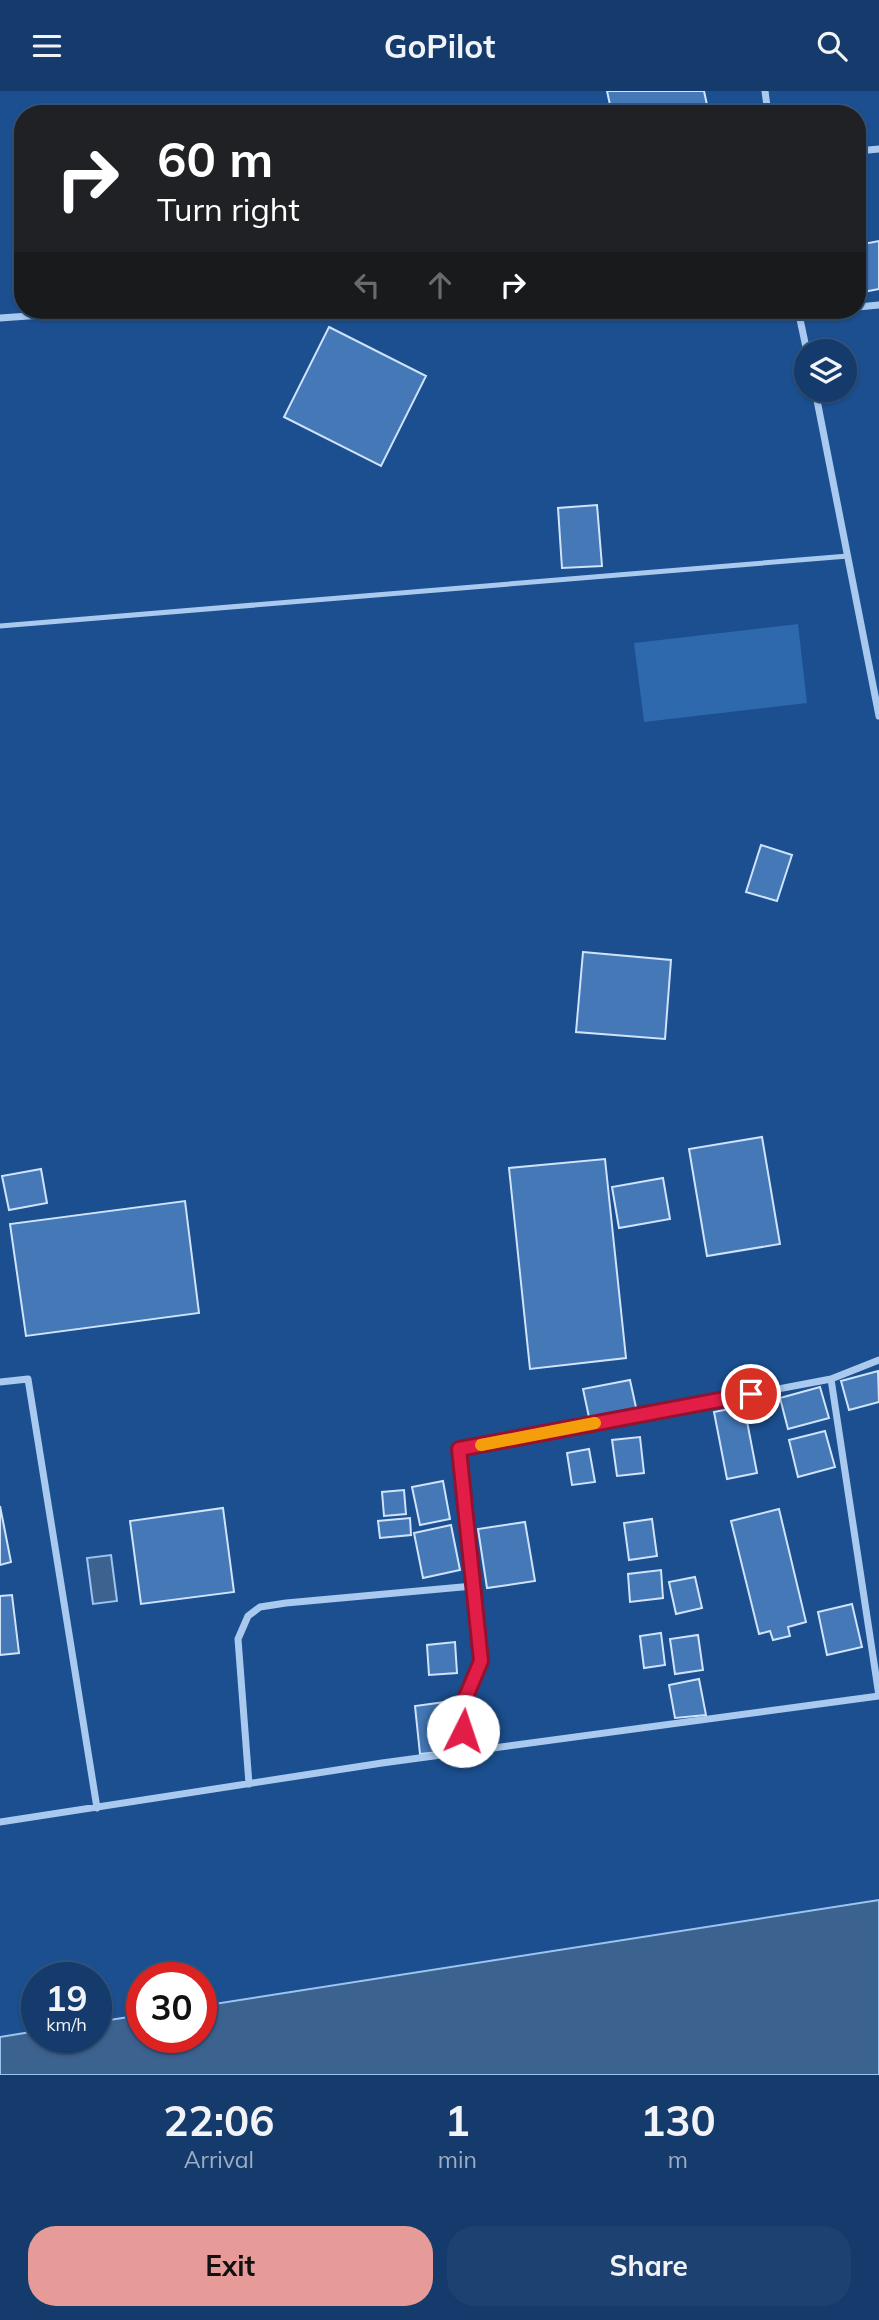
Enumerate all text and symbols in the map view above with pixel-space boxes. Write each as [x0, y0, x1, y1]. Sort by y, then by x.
text: GoPilot [384, 26, 495, 66]
icon: menu [28, 27, 66, 65]
icon: search [813, 27, 851, 65]
text: 60 m [157, 128, 273, 189]
icon: right [42, 133, 133, 224]
text: Turn right [157, 189, 300, 229]
icon: left [348, 266, 386, 304]
icon: ahead [421, 266, 459, 304]
icon: right [494, 266, 532, 304]
map controls [794, 339, 857, 402]
button: layers [794, 339, 857, 402]
pin [721, 1364, 781, 1424]
icon: arrive [732, 1375, 770, 1413]
position arrow [426, 1694, 500, 1768]
speed limit sign: 30 [126, 1962, 217, 2053]
text: 19 [45, 1976, 88, 2020]
text: km/h [46, 2013, 87, 2036]
text: 22:06 [163, 2094, 274, 2147]
text: 1 [445, 2094, 470, 2147]
text: 130 [640, 2094, 716, 2147]
text: Arrival [184, 2145, 254, 2174]
text: min [438, 2145, 477, 2174]
text: m [668, 2145, 688, 2174]
button: Exit [28, 2226, 433, 2306]
button: Share [447, 2226, 851, 2306]

